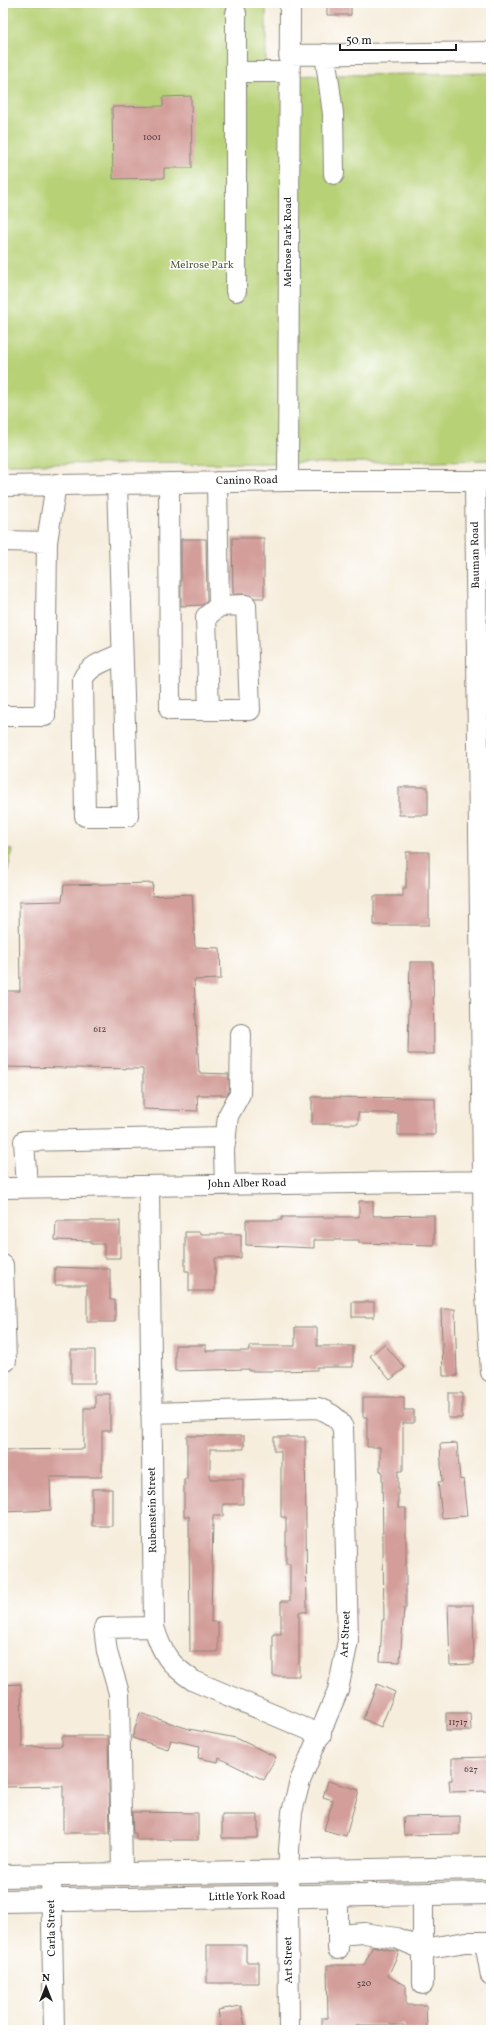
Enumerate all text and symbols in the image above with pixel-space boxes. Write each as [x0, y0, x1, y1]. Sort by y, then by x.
scale bar [340, 26, 456, 52]
text: 50 m [346, 33, 372, 49]
house number: 1001 [143, 131, 161, 144]
street label: Melrose Park Road [281, 197, 296, 287]
park label: Melrose Park [170, 258, 234, 273]
street label: Canino Road [216, 473, 278, 489]
street label: Bauman Road [468, 521, 484, 589]
house number: 612 [94, 1023, 107, 1036]
street label: John Alber Road [208, 1176, 286, 1192]
street label: Rubenstein Street [145, 1467, 161, 1553]
street label: Art Street [337, 1610, 355, 1658]
house number: 11717 [448, 1716, 468, 1729]
house number: 627 [464, 1763, 478, 1776]
street label: Little York Road [208, 1889, 286, 1905]
street label: Carla Street [44, 1899, 60, 1957]
street label: Art Street [281, 1936, 297, 1984]
north arrow [26, 1967, 66, 2007]
text: N [42, 1971, 50, 1986]
house number: 520 [357, 1977, 372, 1990]

